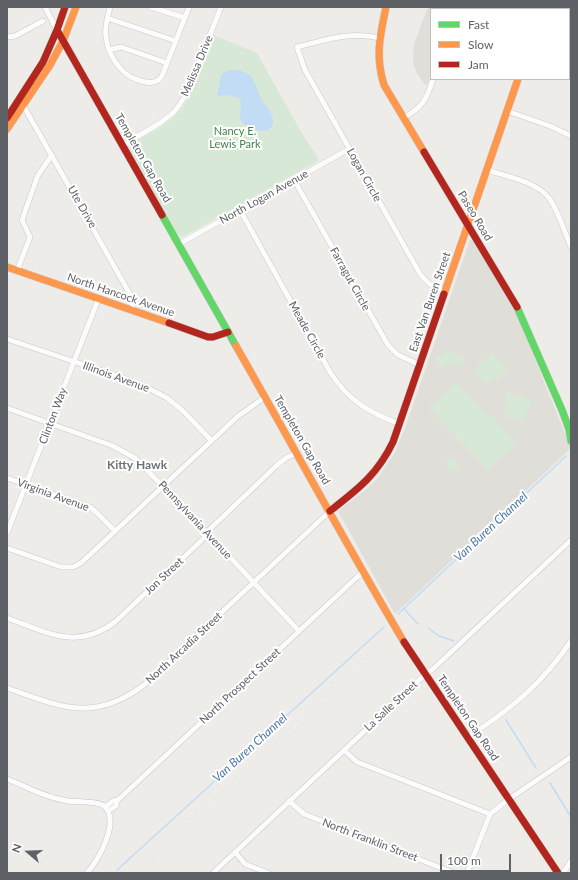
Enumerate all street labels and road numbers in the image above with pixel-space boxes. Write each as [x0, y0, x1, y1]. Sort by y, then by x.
street label: Melissa Drive [178, 33, 216, 99]
street label: Templeton Gap Road [112, 111, 174, 205]
street label: Logan Circle [344, 146, 384, 204]
street label: North Logan Avenue [217, 167, 311, 227]
street label: Ute Drive [65, 183, 99, 231]
street label: Paseo Road [455, 189, 495, 243]
street label: Farragut Circle [327, 245, 373, 313]
street label: East Van Buren Street [407, 250, 453, 354]
street label: North Hancock Avenue [66, 270, 176, 320]
street label: Meade Circle [286, 299, 328, 361]
street label: Illinois Avenue [81, 359, 151, 395]
street label: Clinton Way [36, 386, 70, 446]
street label: Templeton Gap Road [271, 393, 333, 487]
street label: Virginia Avenue [15, 476, 91, 514]
street label: Pennsylvania Avenue [155, 478, 235, 562]
street label: Jon Street [142, 555, 186, 597]
street label: North Arcadia Street [143, 609, 225, 687]
street label: North Prospect Street [197, 645, 283, 727]
street label: Templeton Gap Road [434, 673, 502, 763]
street label: La Salle Street [362, 678, 420, 734]
street label: North Franklin Street [320, 816, 420, 864]

